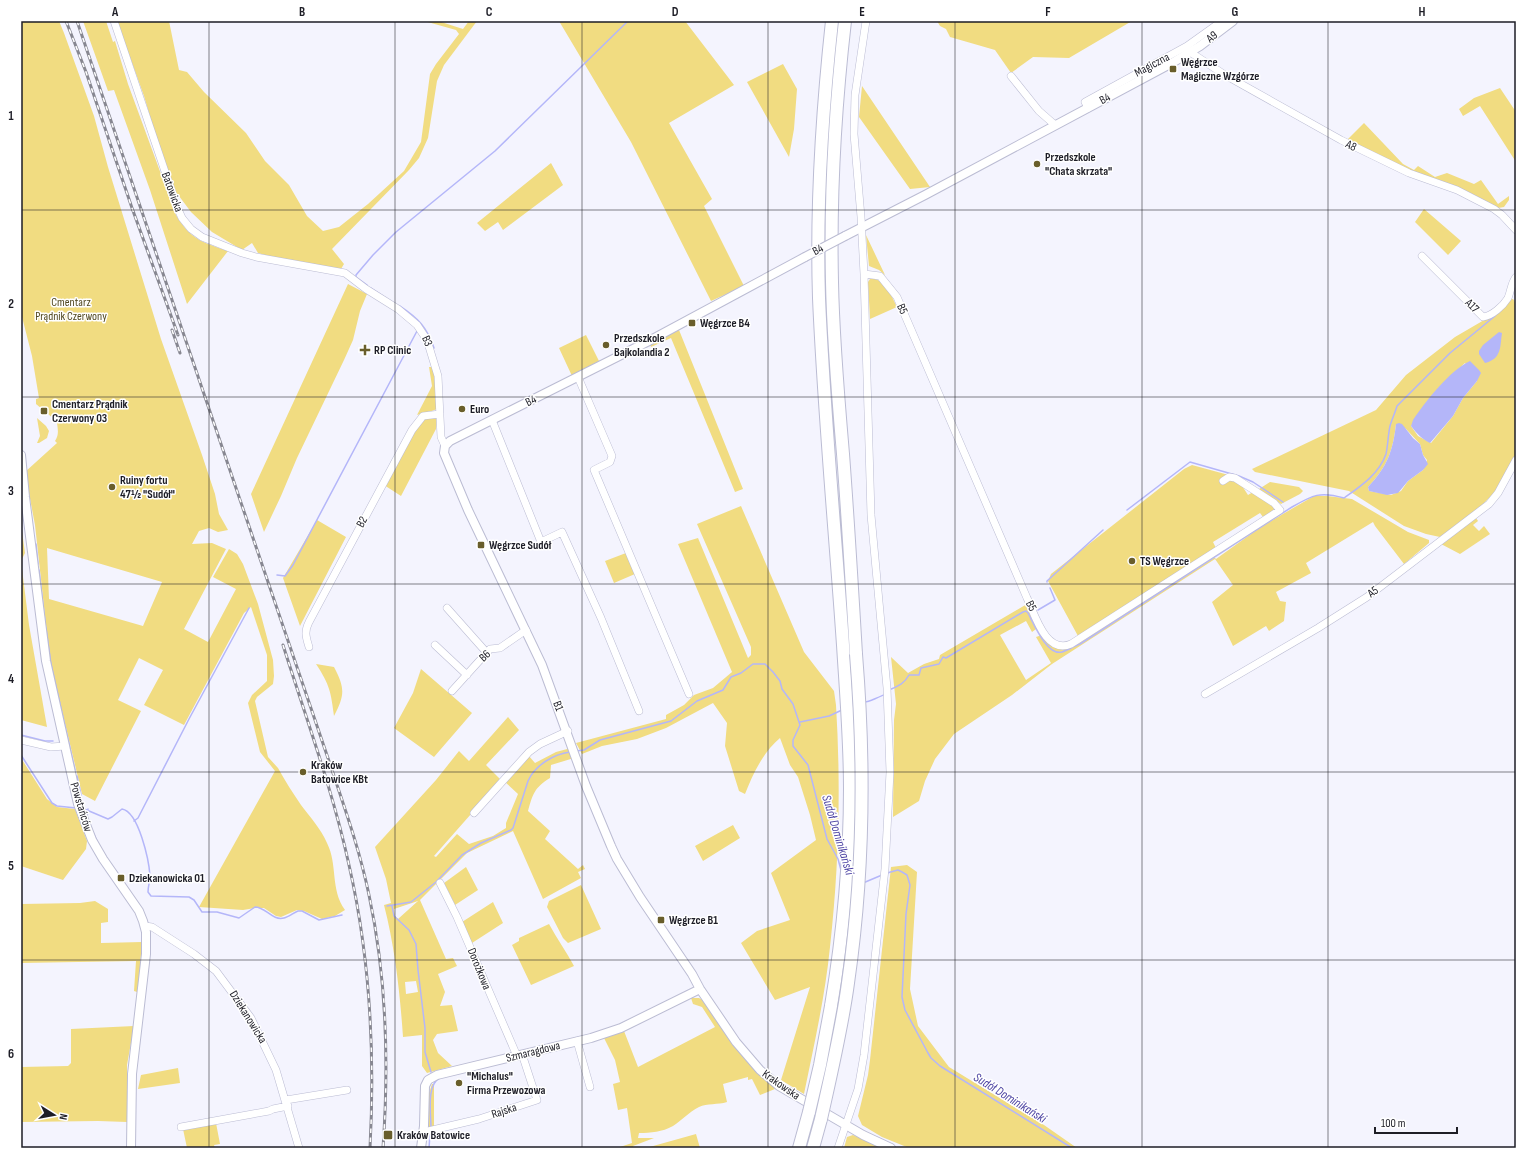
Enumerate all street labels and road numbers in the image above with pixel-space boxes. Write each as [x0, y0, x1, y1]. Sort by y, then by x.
street label: A9 [1203, 28, 1221, 47]
street label: Magiczna [1132, 49, 1172, 80]
street label: B4 [1097, 90, 1113, 108]
street label: A8 [1342, 137, 1359, 155]
street label: Batowicka [158, 170, 186, 214]
street label: B4 [810, 241, 826, 259]
street label: A17 [1461, 295, 1482, 316]
street label: B5 [893, 301, 911, 317]
street label: B3 [418, 333, 436, 349]
street label: B4 [523, 392, 539, 410]
street label: B2 [353, 514, 371, 530]
street label: A5 [1364, 583, 1382, 602]
street label: B5 [1022, 598, 1040, 614]
street label: B6 [476, 647, 494, 665]
street label: B1 [549, 699, 567, 714]
street label: Powstańców [66, 781, 96, 834]
street label: Dorożkowa [464, 946, 494, 992]
street label: Dziekanowicka [226, 988, 270, 1047]
street label: Szmaragdowa [504, 1038, 562, 1066]
street label: Krakowska [759, 1067, 803, 1104]
street label: Rajska [489, 1100, 519, 1122]

